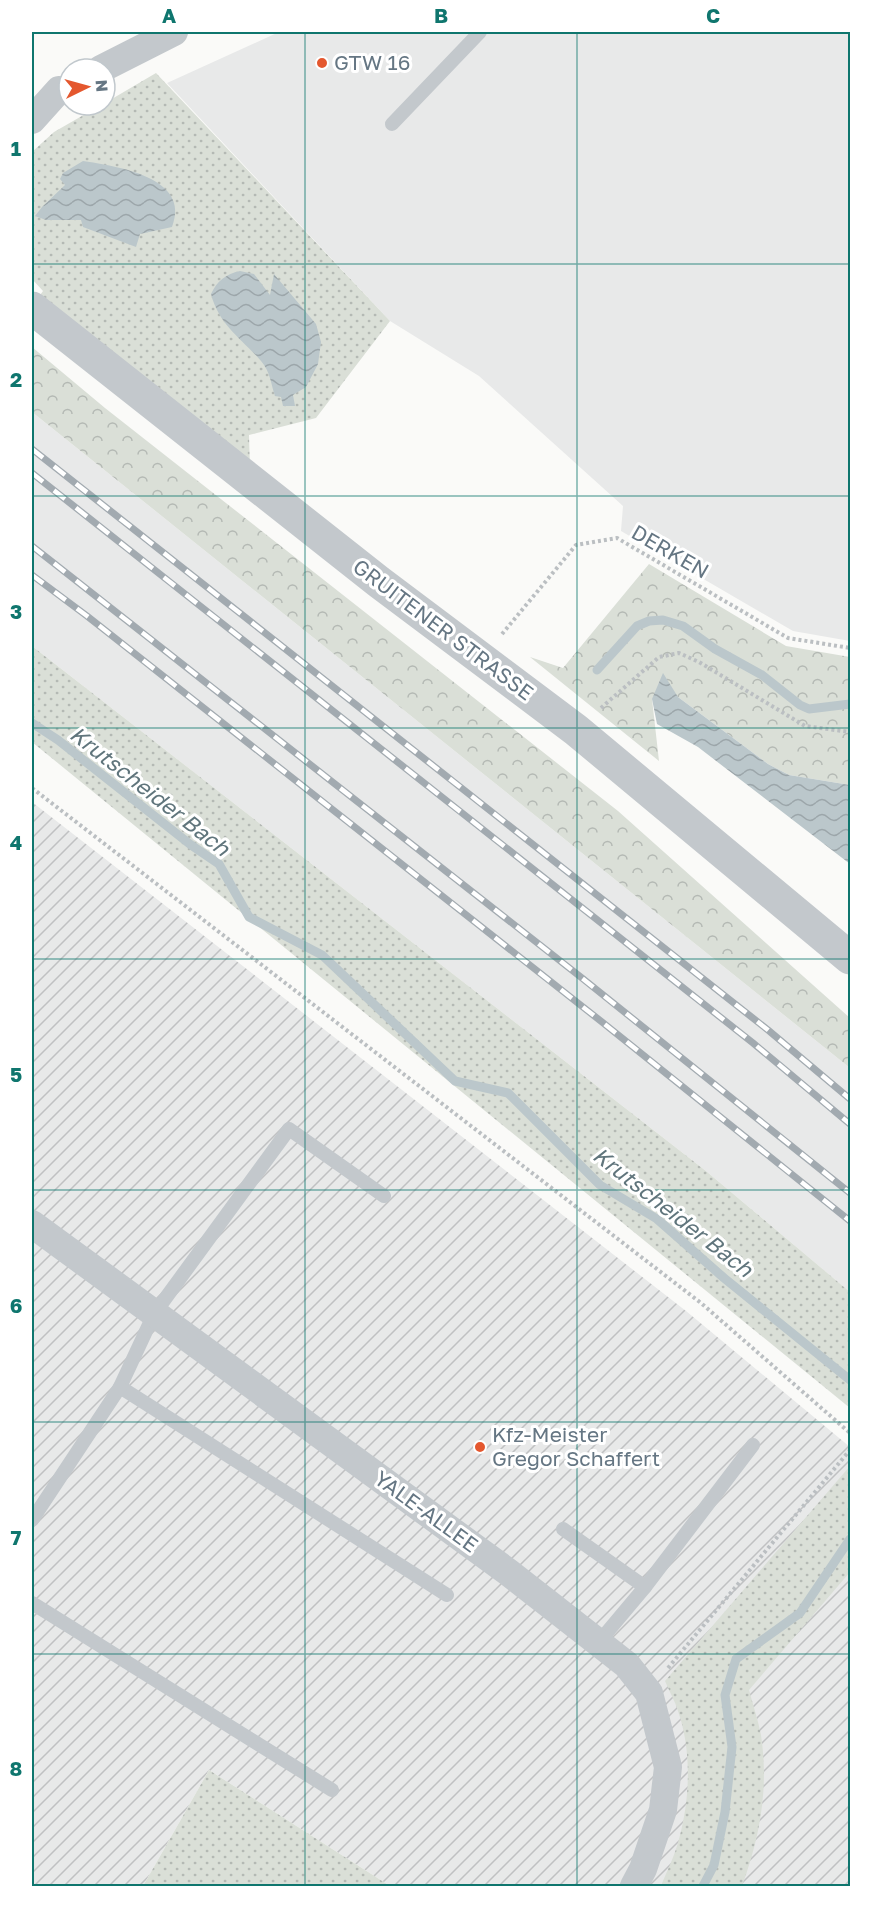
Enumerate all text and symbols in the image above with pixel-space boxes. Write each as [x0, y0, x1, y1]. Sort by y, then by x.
text: A [162, 3, 176, 27]
text: B [434, 3, 448, 27]
text: C [706, 3, 720, 27]
place label: GTW 16 [334, 49, 410, 75]
marker: GTW 16 [315, 56, 329, 70]
north arrow [57, 57, 117, 117]
text: N [91, 79, 112, 93]
text: 1 [11, 136, 21, 160]
text: 2 [10, 367, 22, 391]
street label: DERKEN [627, 519, 714, 584]
street label: GRUITENER STRASSE [348, 553, 539, 705]
text: 3 [10, 599, 22, 623]
water label: Krutscheider Bach [65, 720, 237, 862]
text: 4 [10, 830, 22, 854]
text: 5 [10, 1062, 22, 1086]
water label: Krutscheider Bach [588, 1141, 760, 1283]
text: 6 [10, 1293, 22, 1317]
place label: Kfz-Meister Gregor Schaffert [492, 1421, 660, 1471]
marker: Kfz-Meister Gregor Schaffert [473, 1440, 487, 1454]
street label: YALE-ALLEE [370, 1465, 484, 1558]
text: 7 [11, 1525, 22, 1549]
text: 8 [10, 1756, 22, 1780]

